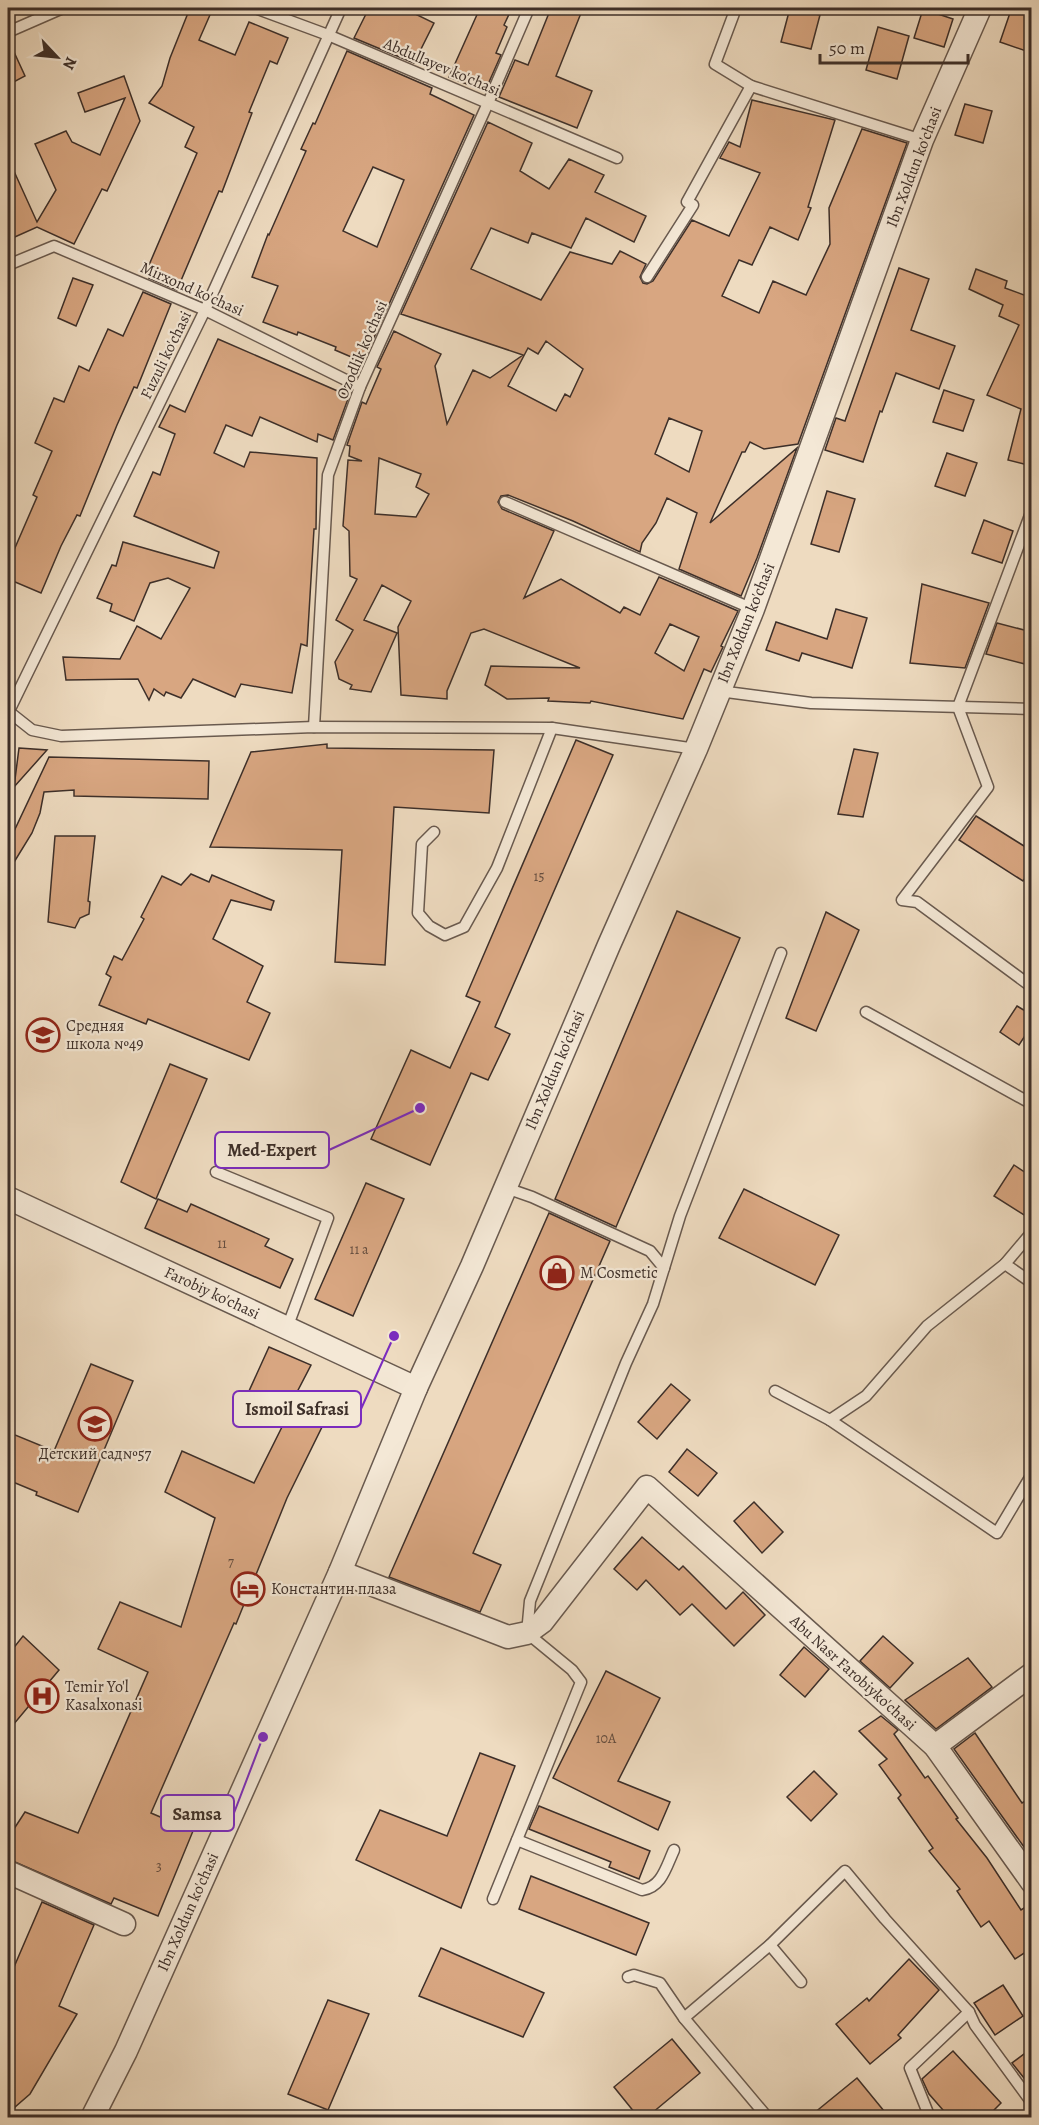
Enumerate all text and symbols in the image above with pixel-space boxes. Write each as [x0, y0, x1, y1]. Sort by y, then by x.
north arrow [27, 27, 87, 87]
scale bar [820, 27, 968, 65]
street label: Abdullayev ko'chasi [379, 32, 504, 102]
text: 50 m [829, 36, 865, 60]
text: N [57, 53, 82, 74]
street label: Ibn Xoldun ko'chasi [881, 103, 947, 231]
street label: Mirxond ko'chasi [137, 256, 247, 322]
street label: Ozodlik ko'chasi [331, 297, 393, 403]
street label: Fuzuli ko'chasi [135, 307, 197, 403]
street label: Ibn Xoldun ko'chasi [712, 559, 780, 687]
house number: 15 [534, 867, 544, 886]
street label: Ibn Xoldun ko'chasi [520, 1007, 590, 1133]
place label: Средняя школа №49 [66, 1015, 143, 1055]
school or university icon: Средняя школа №49 [25, 1017, 61, 1053]
callout: Med-Expert [215, 1132, 329, 1168]
text: Med-Expert [227, 1138, 317, 1162]
house number: 11 [217, 1234, 227, 1253]
house number: 11 а [350, 1240, 369, 1259]
shop icon: M Cosmetic [539, 1255, 575, 1291]
street label: Farobiy ko'chasi [161, 1261, 263, 1325]
place label: M Cosmetic [580, 1262, 658, 1284]
callout: Ismoil Safrasi [233, 1391, 361, 1427]
text: Ismoil Safrasi [245, 1397, 349, 1421]
school or university icon: Детский сад№57 [77, 1406, 113, 1442]
place label: Детский сад№57 [39, 1443, 152, 1465]
house number: 7 [228, 1553, 234, 1572]
hotel icon: Константин плаза [230, 1571, 266, 1607]
place label: Константин плаза [271, 1578, 397, 1600]
street label: Abu Nasr Farobiyko'chasi [784, 1610, 921, 1736]
place label: Temir Yo'l Kasalxonasi [65, 1676, 143, 1716]
hospital icon: Temir Yo'l Kasalxonasi [24, 1678, 60, 1714]
house number: 10А [596, 1729, 617, 1748]
callout: Samsa [161, 1795, 234, 1831]
text: Samsa [172, 1802, 222, 1826]
street label: Ibn Xoldun ko'chasi [152, 1849, 224, 1975]
house number: 3 [156, 1857, 162, 1876]

